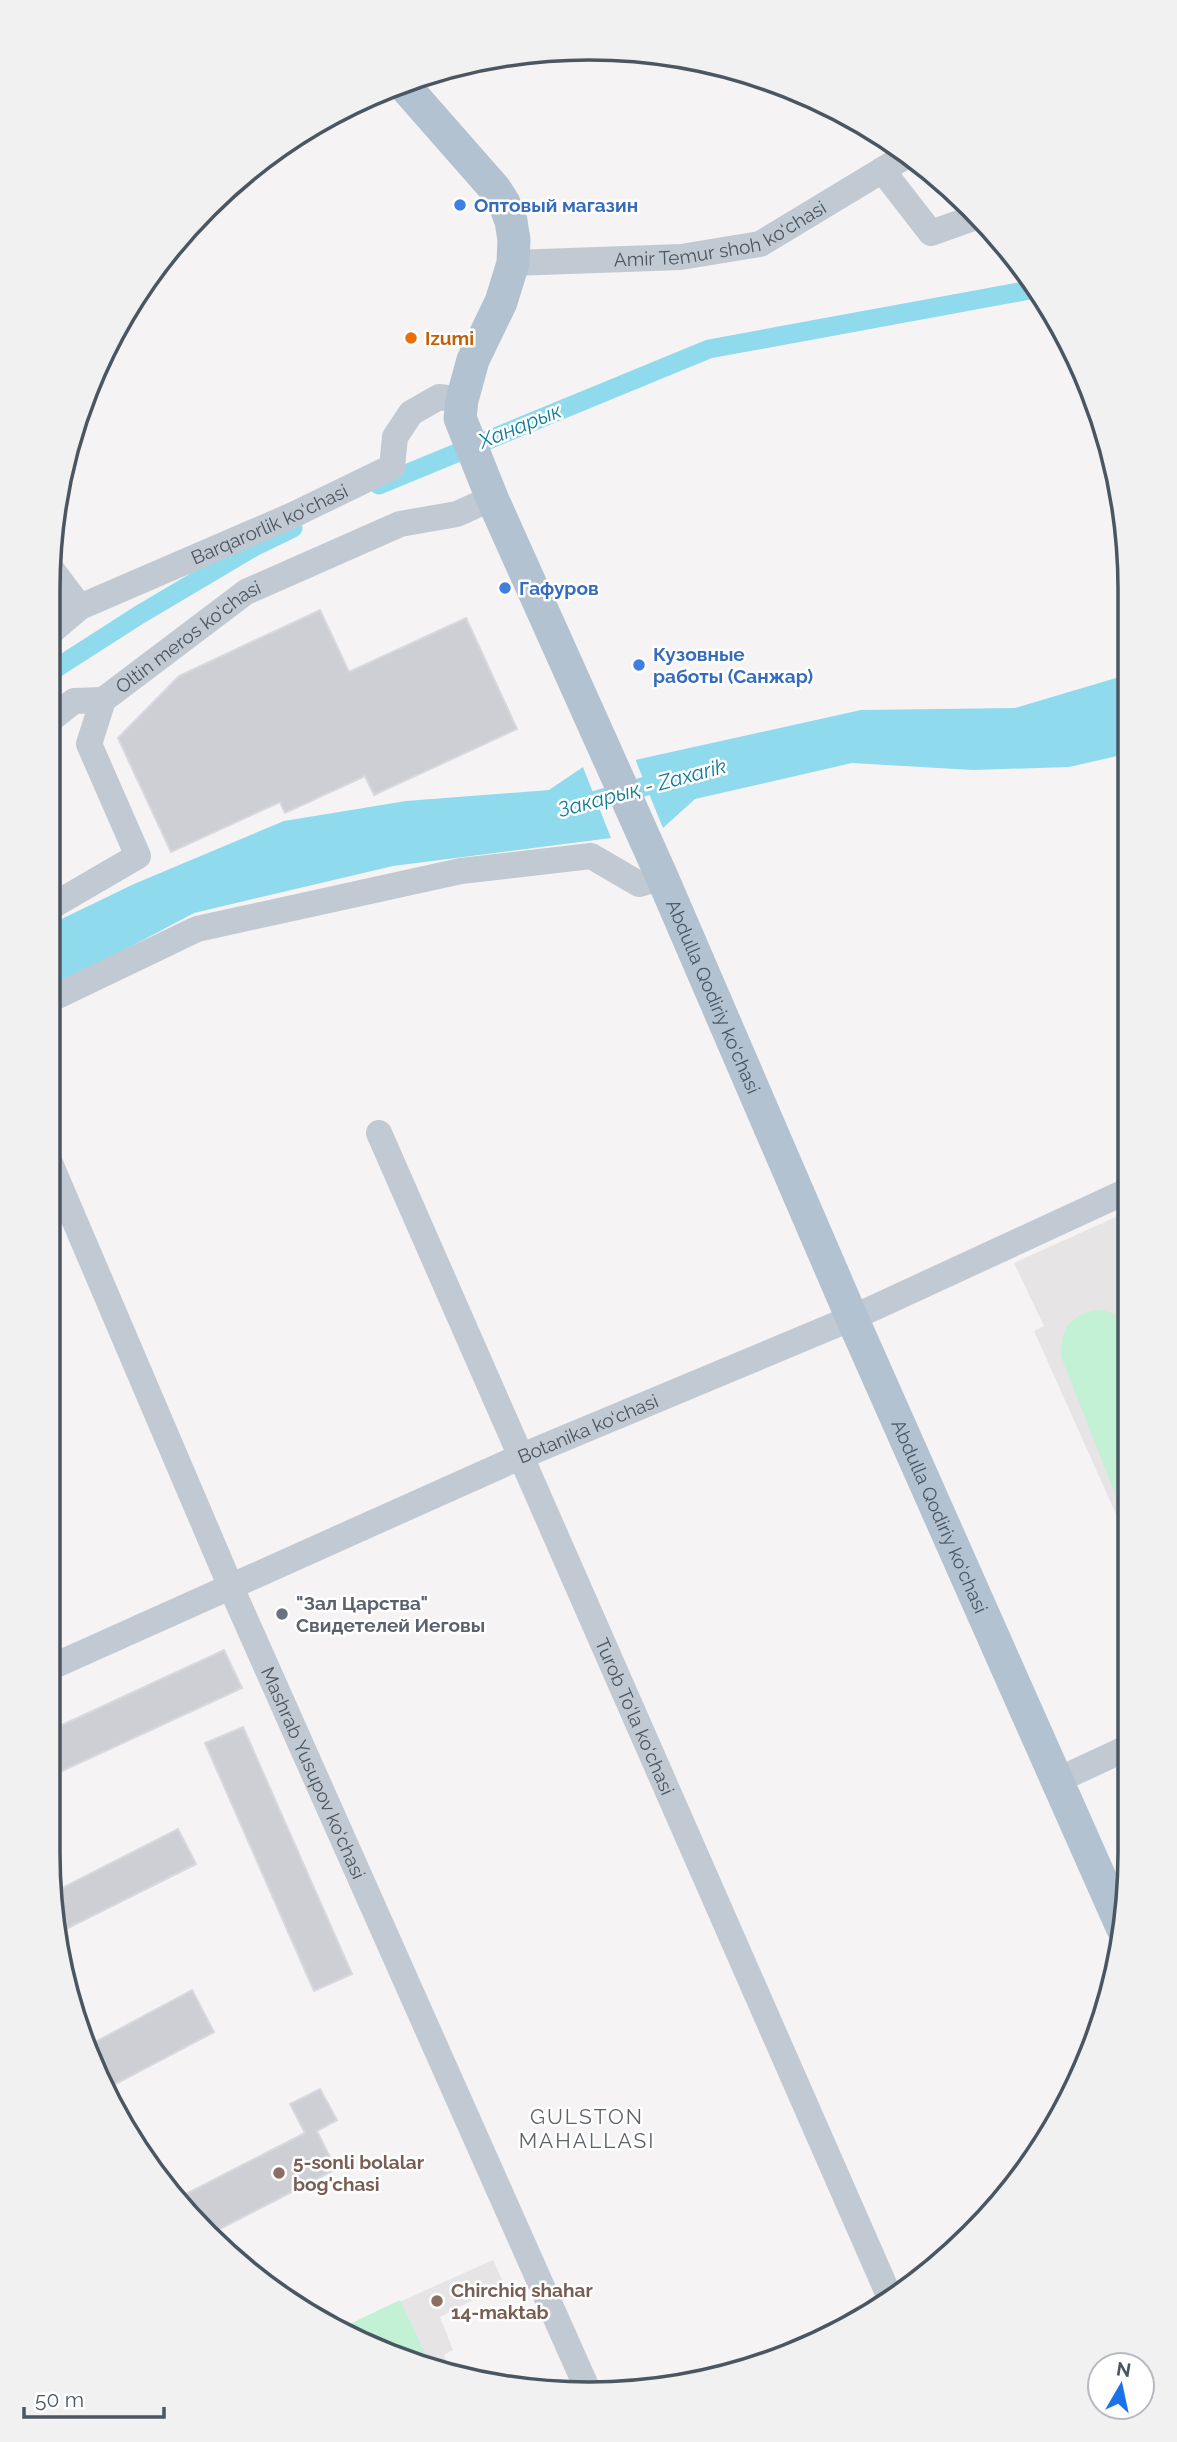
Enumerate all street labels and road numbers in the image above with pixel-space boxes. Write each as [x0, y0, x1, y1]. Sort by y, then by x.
street label: Amir Temur shoh ko‘chasi [613, 196, 830, 270]
street label: Barqarorlik ko‘chasi [188, 479, 351, 569]
street label: Oltin meros ko‘chasi [111, 576, 264, 698]
street label: Abdulla Qodiriy ko‘chasi [662, 896, 765, 1097]
street label: Botanika ko‘chasi [514, 1389, 661, 1468]
street label: Abdulla Qodiriy ko‘chasi [887, 1416, 992, 1616]
street label: Turob To‘la ko‘chasi [591, 1635, 679, 1798]
street label: Mashrab Yusupov ko‘chasi [257, 1664, 370, 1882]

